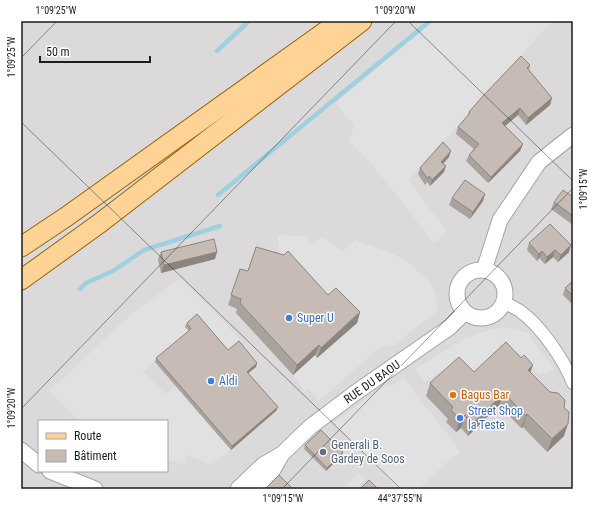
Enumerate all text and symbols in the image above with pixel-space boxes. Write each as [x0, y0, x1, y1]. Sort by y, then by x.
text: 1°09'25"W [36, 5, 77, 16]
text: 1°09'20"W [375, 5, 416, 16]
text: 1°09'25"W [6, 36, 17, 78]
scale bar [40, 38, 150, 64]
text: 50 m [46, 45, 70, 59]
text: 1°09'15"W [578, 168, 589, 210]
place label: Super U [297, 311, 334, 325]
marker: Super U [284, 313, 294, 323]
street label: RUE DU BAOU [341, 357, 403, 407]
place label: Aldi [219, 374, 237, 388]
marker: Aldi [206, 376, 216, 386]
text: 1°09'20"W [6, 387, 17, 429]
place label: Bagus Bar [461, 388, 510, 402]
marker: Bagus Bar [448, 390, 458, 400]
place label: Street Shop la Teste [468, 404, 523, 432]
marker: Street Shop la Teste [455, 413, 465, 423]
legend [38, 420, 168, 472]
text: Route [74, 429, 102, 443]
place label: Generali B. Gardey de Soos [331, 438, 405, 466]
marker: Generali B. Gardey de Soos [318, 447, 328, 457]
text: Bâtiment [74, 449, 117, 463]
text: 1°09'15"W [263, 493, 304, 504]
text: 44°37'55"N [378, 493, 422, 504]

